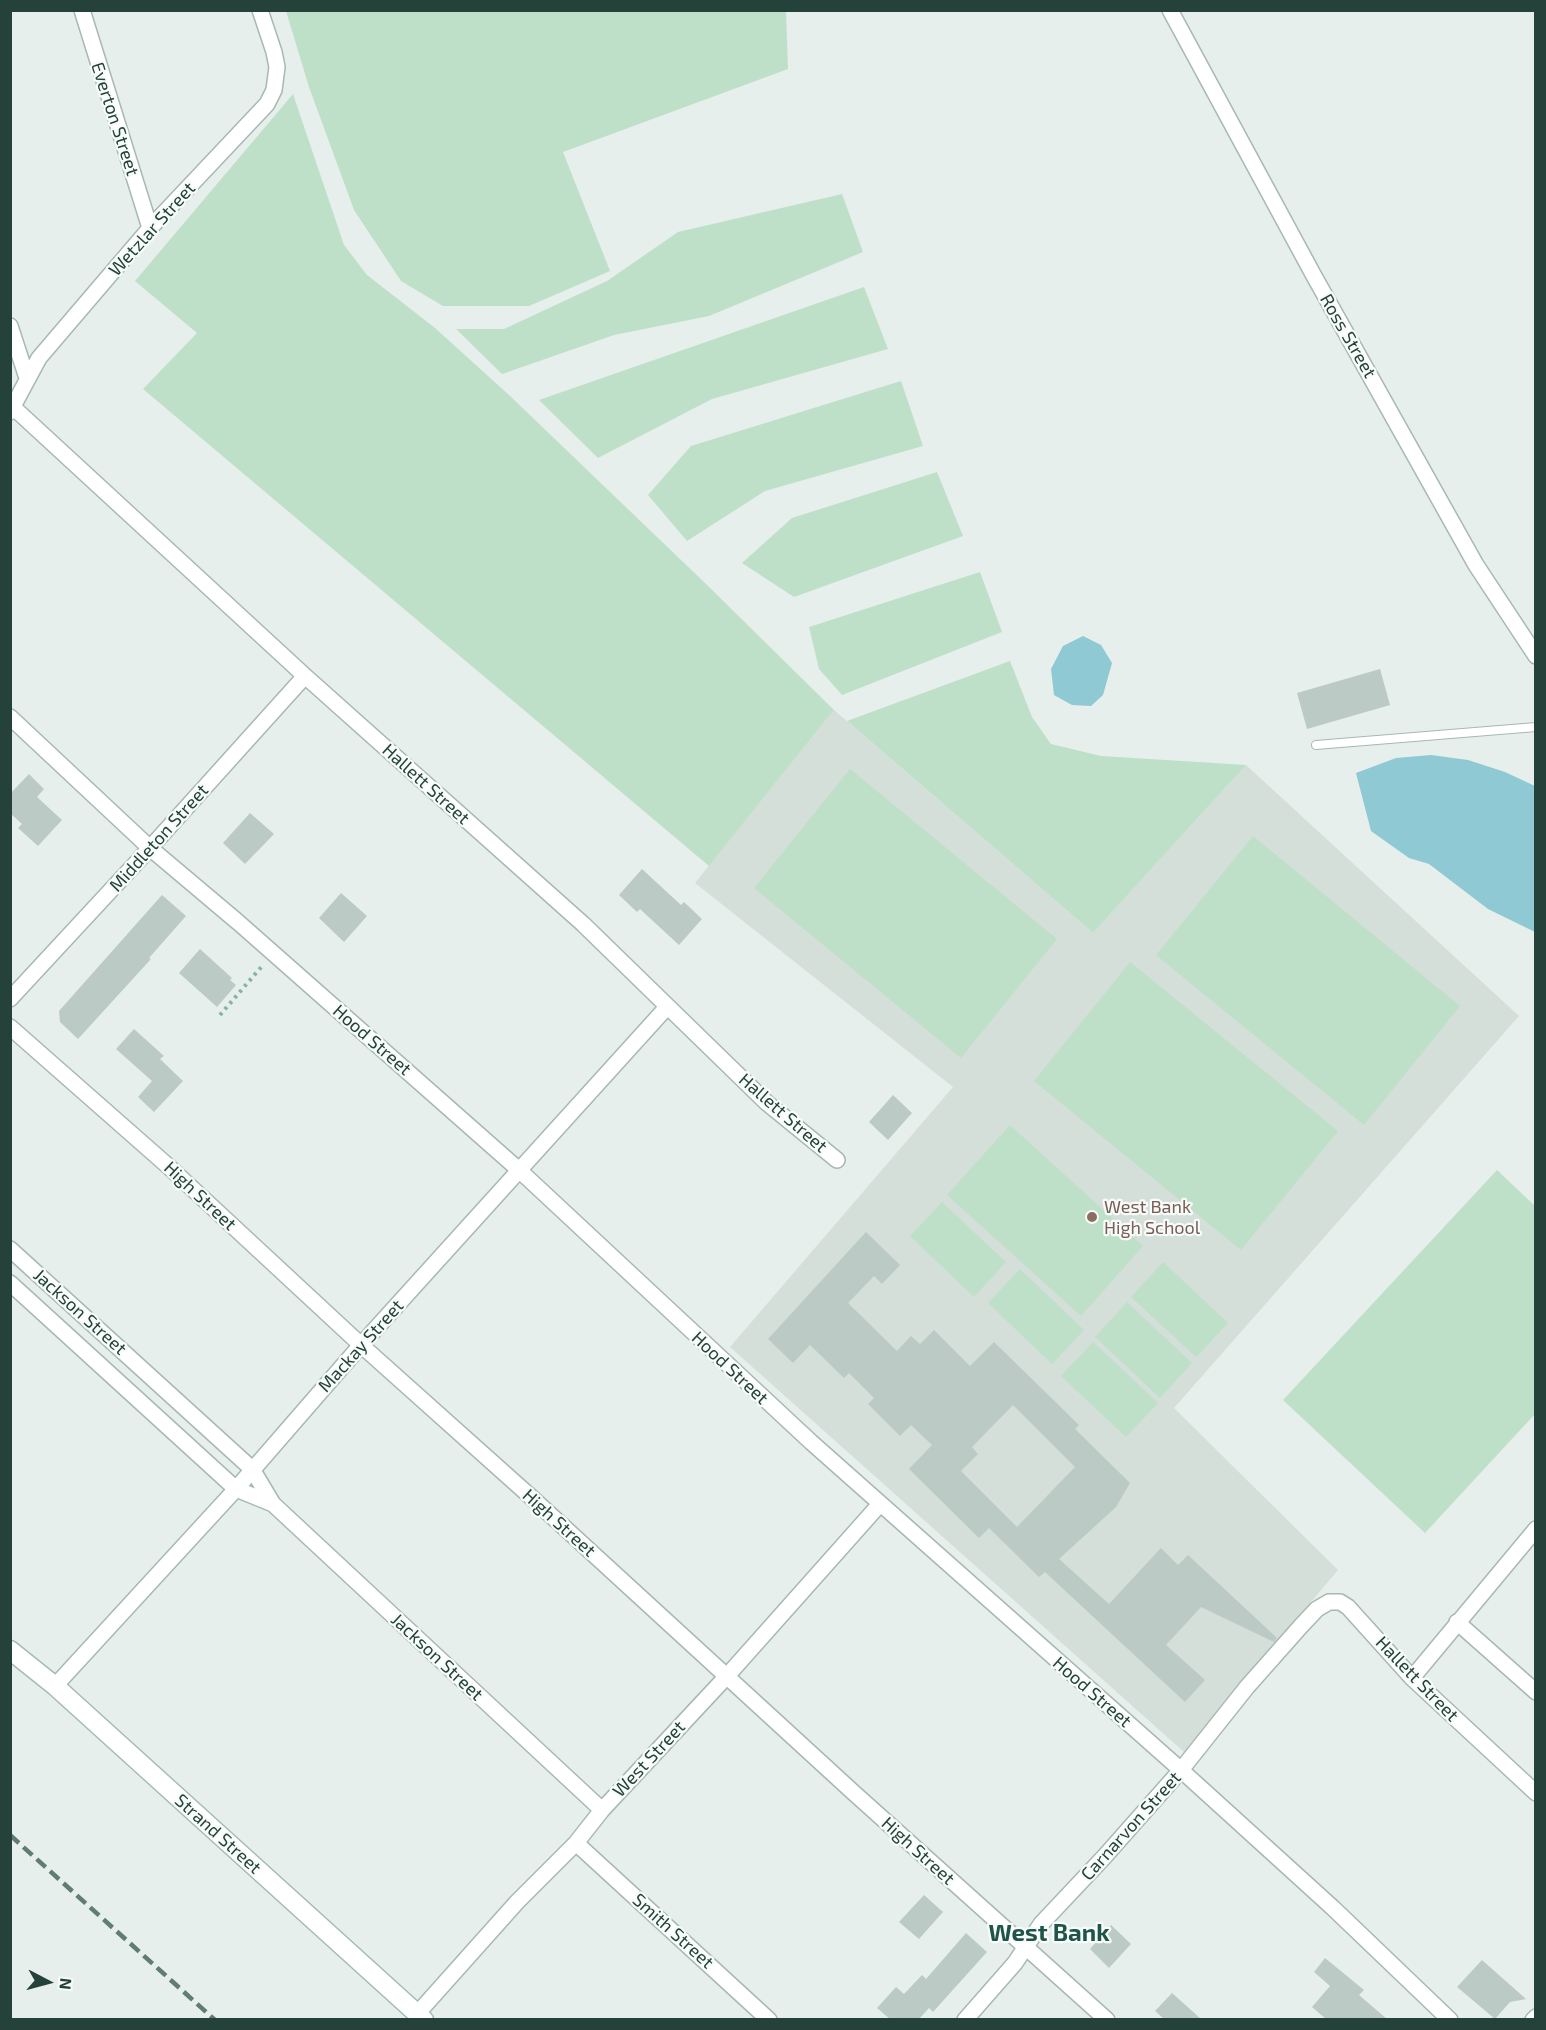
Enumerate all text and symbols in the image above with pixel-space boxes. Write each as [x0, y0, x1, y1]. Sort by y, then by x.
street label: Everton Street [87, 60, 143, 178]
street label: Wetzlar Street [104, 178, 200, 280]
street label: Ross Street [1315, 290, 1381, 382]
street label: Hallett Street [378, 739, 474, 829]
street label: Middleton Street [105, 780, 213, 896]
street label: Hood Street [328, 1000, 416, 1080]
street label: Hallett Street [734, 1069, 832, 1157]
street label: High Street [159, 1157, 241, 1235]
place label: West Bank High School [1104, 1196, 1200, 1238]
marker: West Bank High School [1085, 1210, 1099, 1224]
street label: Jackson Street [29, 1265, 131, 1359]
street label: Mackay Street [314, 1295, 408, 1397]
street label: Hood Street [687, 1327, 773, 1409]
street label: High Street [518, 1485, 600, 1561]
street label: Jackson Street [387, 1609, 487, 1705]
street label: Hallett Street [1371, 1632, 1463, 1726]
street label: Hood Street [1048, 1652, 1136, 1732]
street label: West Street [608, 1716, 690, 1802]
street label: Carnarvon Street [1076, 1767, 1186, 1885]
street label: Strand Street [170, 1790, 266, 1878]
street label: High Street [877, 1813, 959, 1889]
street label: Smith Street [628, 1889, 718, 1973]
district label: West Bank [988, 1919, 1110, 1947]
north arrow [18, 1952, 78, 2012]
text: N [56, 1977, 76, 1991]

